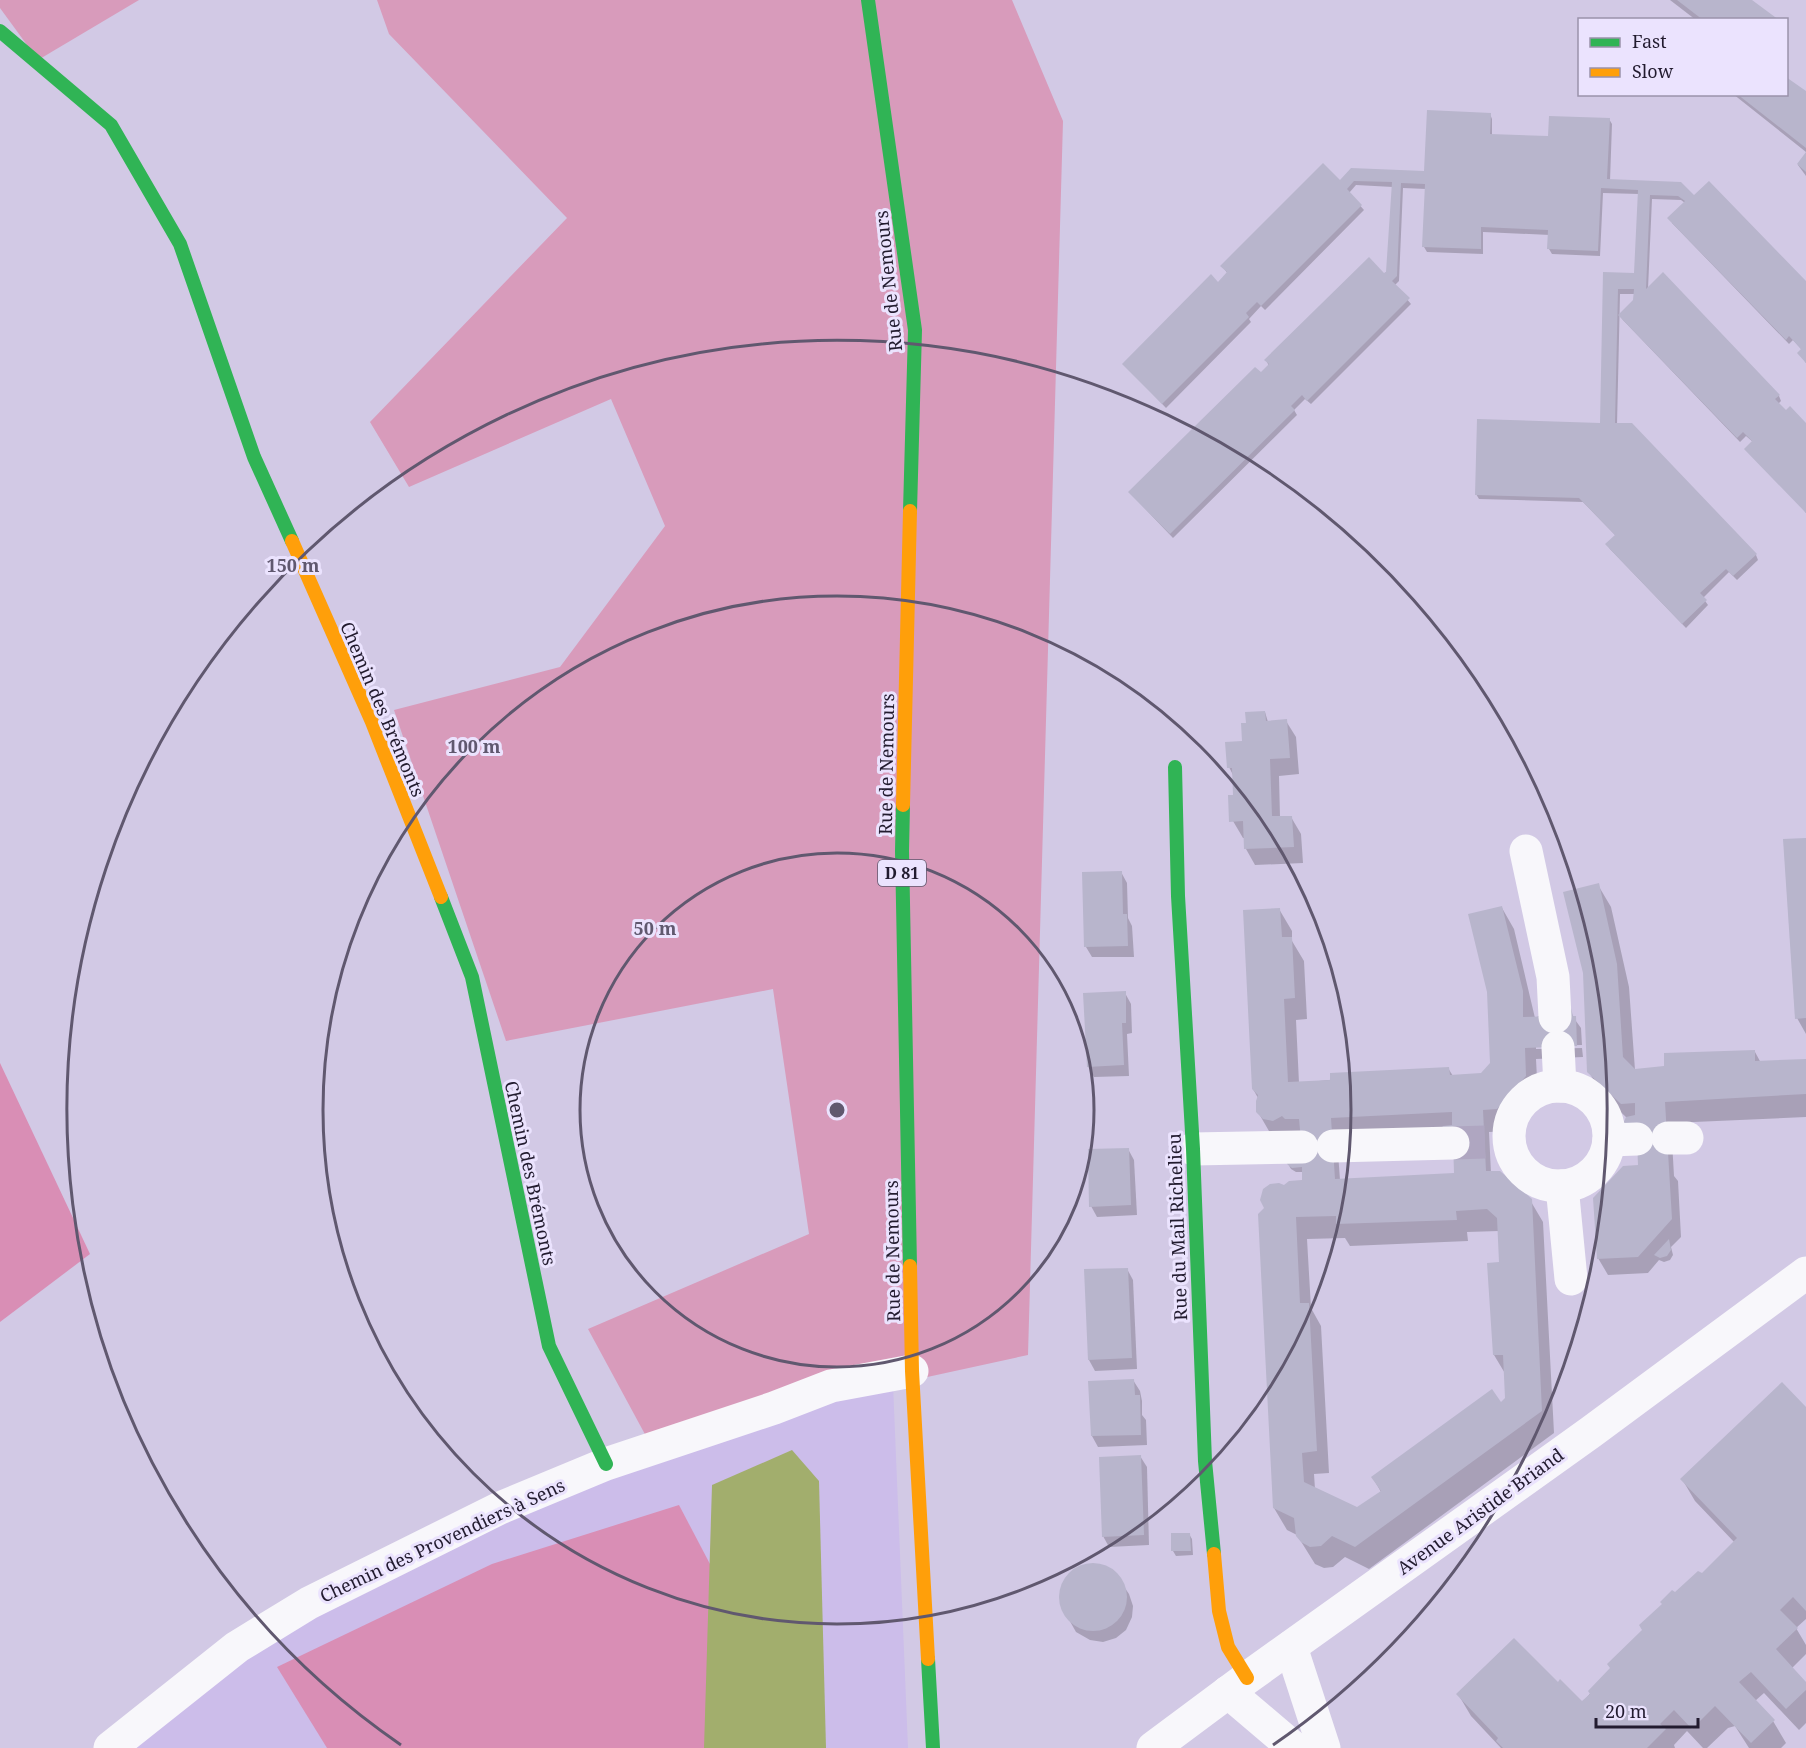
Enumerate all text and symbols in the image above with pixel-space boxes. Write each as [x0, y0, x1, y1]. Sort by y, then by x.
legend [1578, 18, 1788, 96]
text: Fast [1632, 29, 1667, 53]
text: Slow [1632, 59, 1674, 83]
street label: Rue de Nemours [869, 209, 907, 353]
text: 150 m [267, 553, 320, 577]
street label: Chemin des Brémonts [335, 618, 431, 800]
street label: Rue de Nemours [873, 693, 899, 835]
text: 100 m [448, 734, 501, 758]
road number: D 81 [878, 860, 926, 886]
text: 50 m [634, 916, 677, 940]
street label: Chemin des Brémonts [500, 1079, 562, 1267]
centre of rings [827, 1100, 847, 1120]
street label: Rue du Mail Richelieu [1162, 1132, 1192, 1321]
street label: Rue de Nemours [879, 1180, 905, 1322]
street label: Avenue Aristide Briand [1392, 1442, 1568, 1580]
street label: Chemin des Provendiers à Sens [316, 1473, 568, 1607]
scale bar [1596, 1691, 1698, 1729]
text: 20 m [1605, 1699, 1647, 1723]

